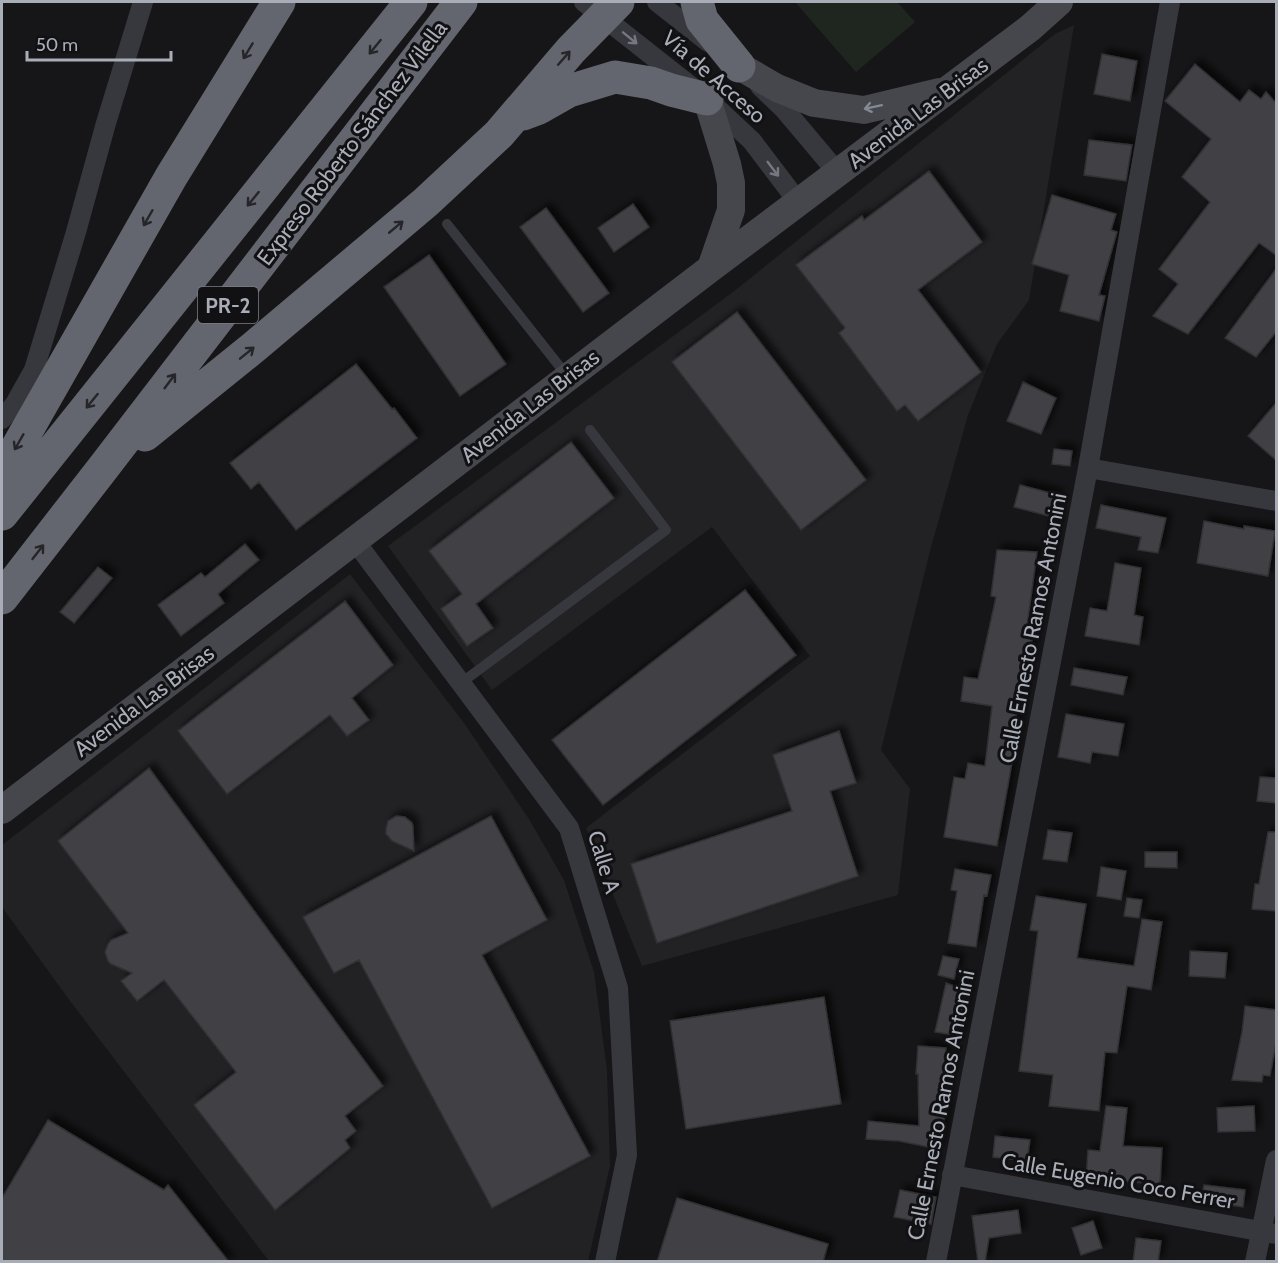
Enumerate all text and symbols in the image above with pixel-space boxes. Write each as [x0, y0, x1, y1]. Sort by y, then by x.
street label: Expreso Roberto Sánchez Vilella [251, 15, 453, 271]
scale bar [27, 24, 171, 62]
street label: Vía de Acceso [657, 25, 771, 129]
one-way arrow [622, 31, 638, 44]
text: 50 m [36, 34, 78, 56]
one-way arrow [368, 39, 381, 55]
one-way arrow [241, 42, 253, 59]
one-way arrow [558, 50, 571, 66]
street label: Avenida Las Brisas [843, 52, 993, 174]
one-way arrow [864, 102, 883, 114]
one-way arrow [767, 161, 780, 177]
one-way arrow [247, 191, 260, 207]
one-way arrow [141, 210, 153, 227]
one-way arrow [388, 220, 403, 234]
road number: PR-2 [198, 287, 258, 323]
street label: Avenida Las Brisas [455, 344, 605, 468]
one-way arrow [239, 346, 255, 359]
one-way arrow [164, 374, 176, 390]
one-way arrow [85, 393, 98, 409]
one-way arrow [13, 433, 25, 450]
street label: Calle Ernesto Ramos Antonini [994, 491, 1072, 765]
one-way arrow [31, 544, 44, 560]
street label: Avenida Las Brisas [69, 640, 219, 762]
street label: Calle A [582, 827, 626, 897]
street label: Calle Ernesto Ramos Antonini [902, 968, 980, 1242]
street label: Calle Eugenio Coco Ferrer [999, 1147, 1237, 1215]

